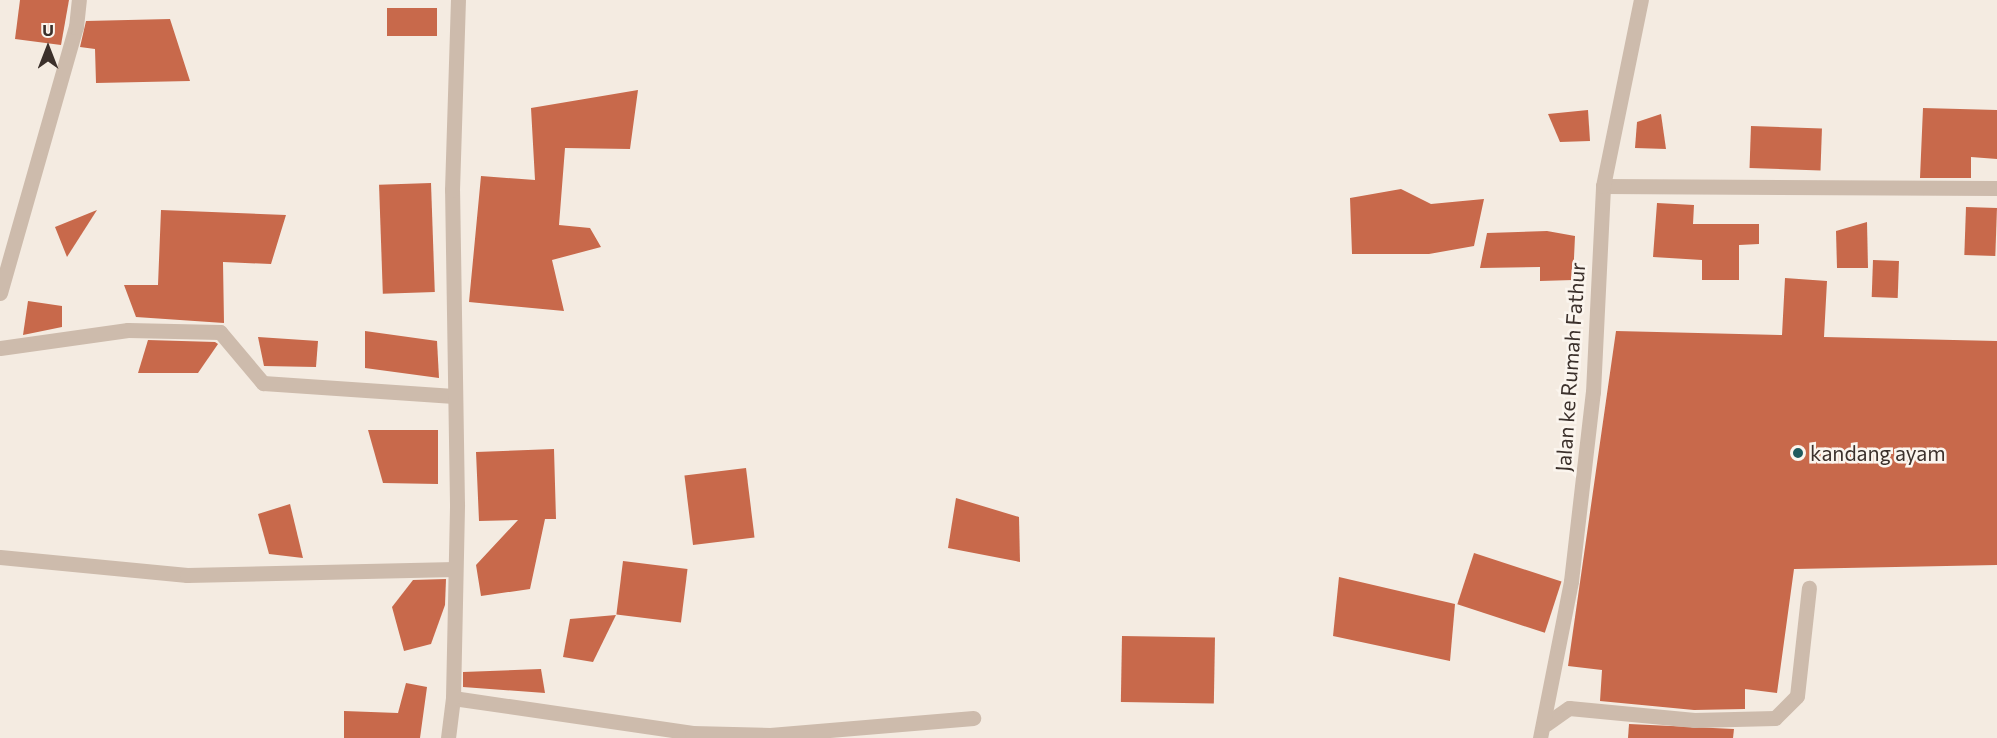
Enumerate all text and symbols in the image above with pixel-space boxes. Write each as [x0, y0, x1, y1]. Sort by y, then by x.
north arrow [18, 18, 78, 78]
text: U [42, 20, 54, 39]
street label: Jalan ke Rumah Fathur [1550, 261, 1590, 473]
place label: kandang ayam [1810, 440, 1946, 466]
marker: kandang ayam [1791, 446, 1805, 460]

